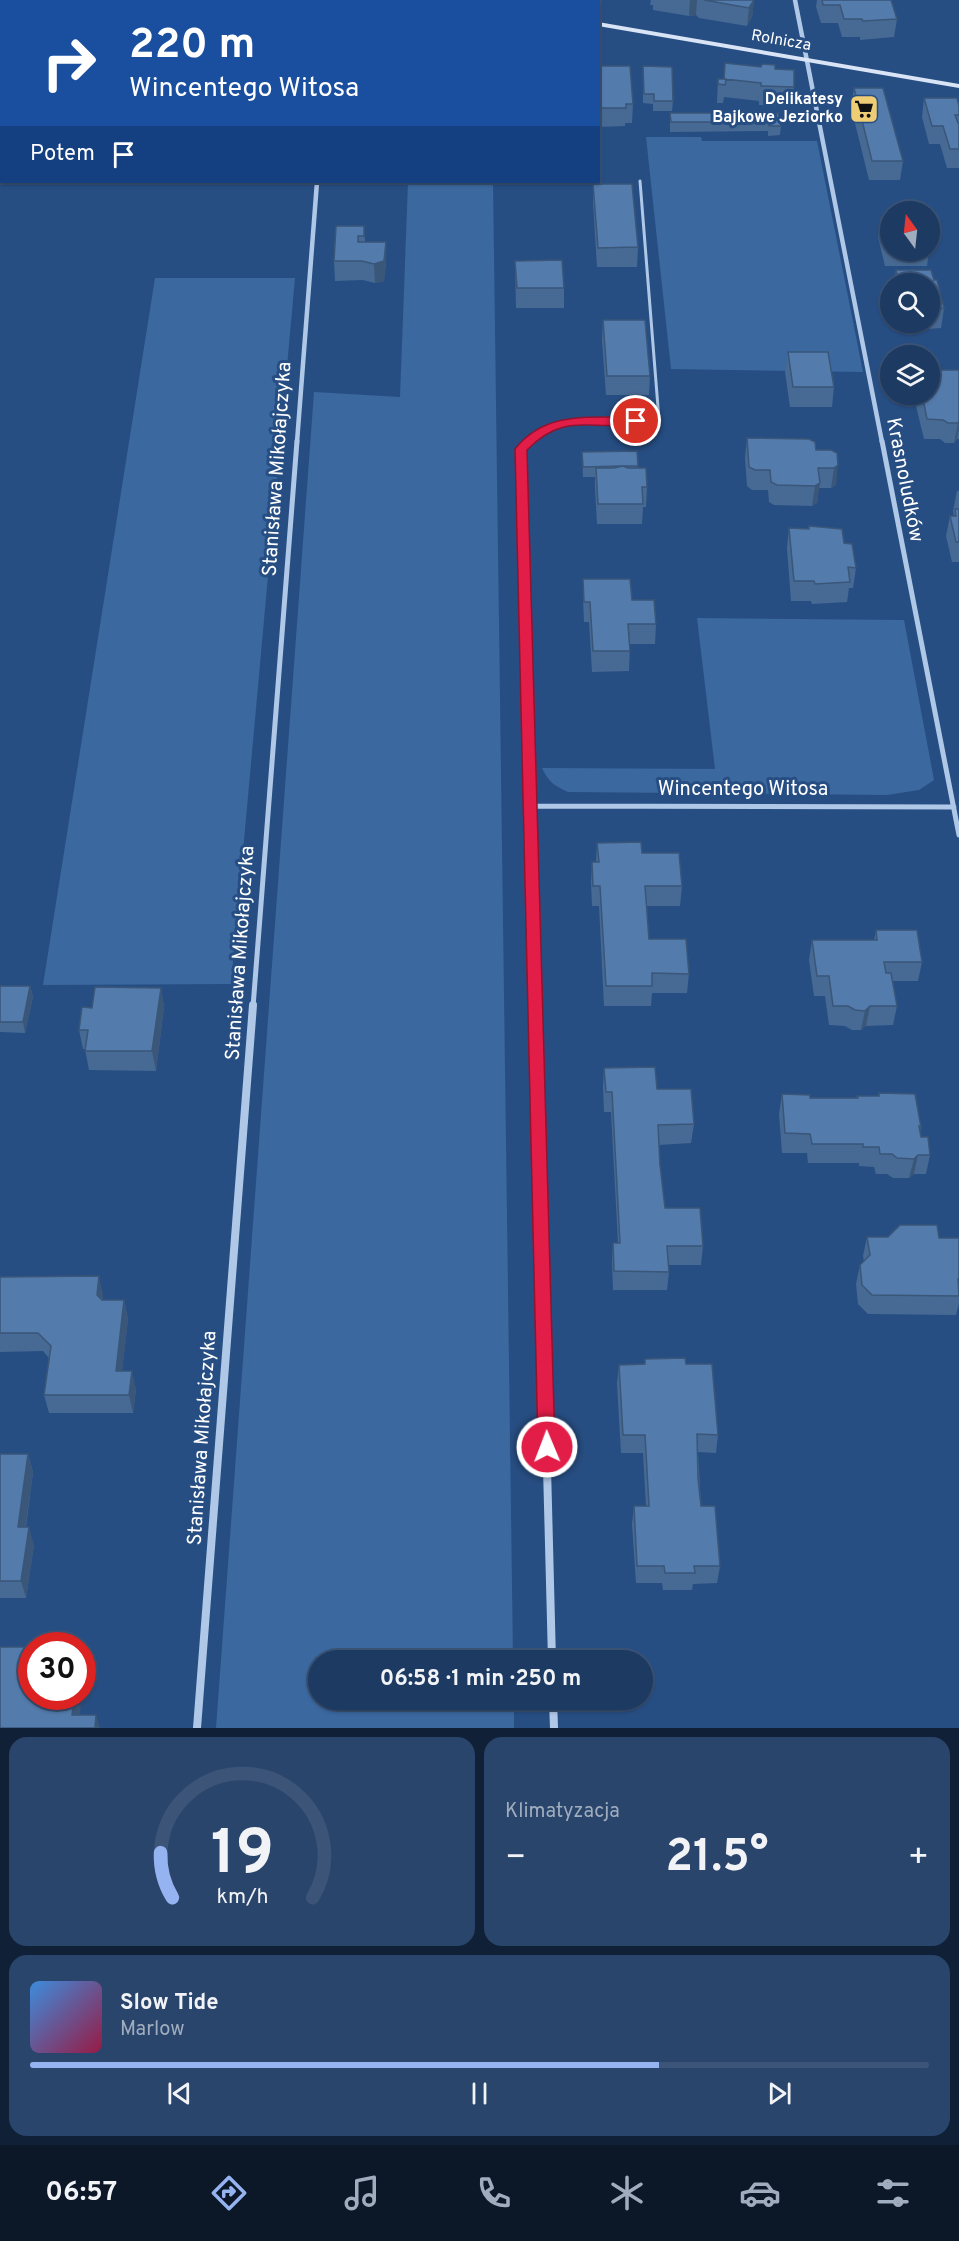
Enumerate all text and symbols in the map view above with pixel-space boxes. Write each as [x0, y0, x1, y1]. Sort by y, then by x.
text: 220 m [129, 20, 255, 73]
icon: right [30, 24, 108, 102]
street label: Rolnicza [749, 26, 813, 56]
text: Wincentego Witosa [129, 72, 359, 106]
place label: Delikatesy Bajkowe Jeziorko [712, 90, 843, 128]
supermarket icon: Delikatesy Bajkowe Jeziorko [848, 93, 880, 125]
icon: arrive [107, 138, 140, 171]
text: Potem [30, 141, 95, 168]
north arrow [880, 201, 940, 261]
map controls [880, 201, 940, 405]
button: search [880, 273, 940, 333]
button: layers [880, 345, 940, 405]
street label: Stanisława Mikołajczyka [258, 361, 298, 577]
pin [610, 395, 661, 446]
icon: arrive [619, 404, 652, 437]
street label: Krasnoludków [879, 416, 929, 544]
street label: Wincentego Witosa [658, 777, 828, 803]
street label: Stanisława Mikołajczyka [221, 845, 261, 1061]
street label: Stanisława Mikołajczyka [183, 1330, 223, 1546]
position arrow [515, 1415, 579, 1479]
speed limit sign: 30 [18, 1632, 96, 1710]
text: 06:58 · 1 min · 250 m [380, 1666, 581, 1693]
text: Klimatyzacja [505, 1799, 620, 1825]
text: 19 [210, 1817, 274, 1896]
text: 21.5° [666, 1830, 768, 1887]
text: − [505, 1838, 526, 1880]
text: + [908, 1838, 929, 1880]
text: km/h [216, 1885, 268, 1912]
text: Slow Tide [120, 1990, 219, 2017]
text: Marlow [120, 2017, 184, 2043]
icon: previous [163, 2077, 196, 2110]
icon: pause [463, 2077, 496, 2110]
icon: next [763, 2077, 796, 2110]
icon: directions [208, 2172, 250, 2214]
icon: music [341, 2172, 383, 2214]
icon: phone [473, 2172, 515, 2214]
icon: climate [606, 2172, 648, 2214]
icon: car [739, 2172, 781, 2214]
icon: filters [872, 2172, 914, 2214]
text: 06:57 [45, 2176, 117, 2210]

